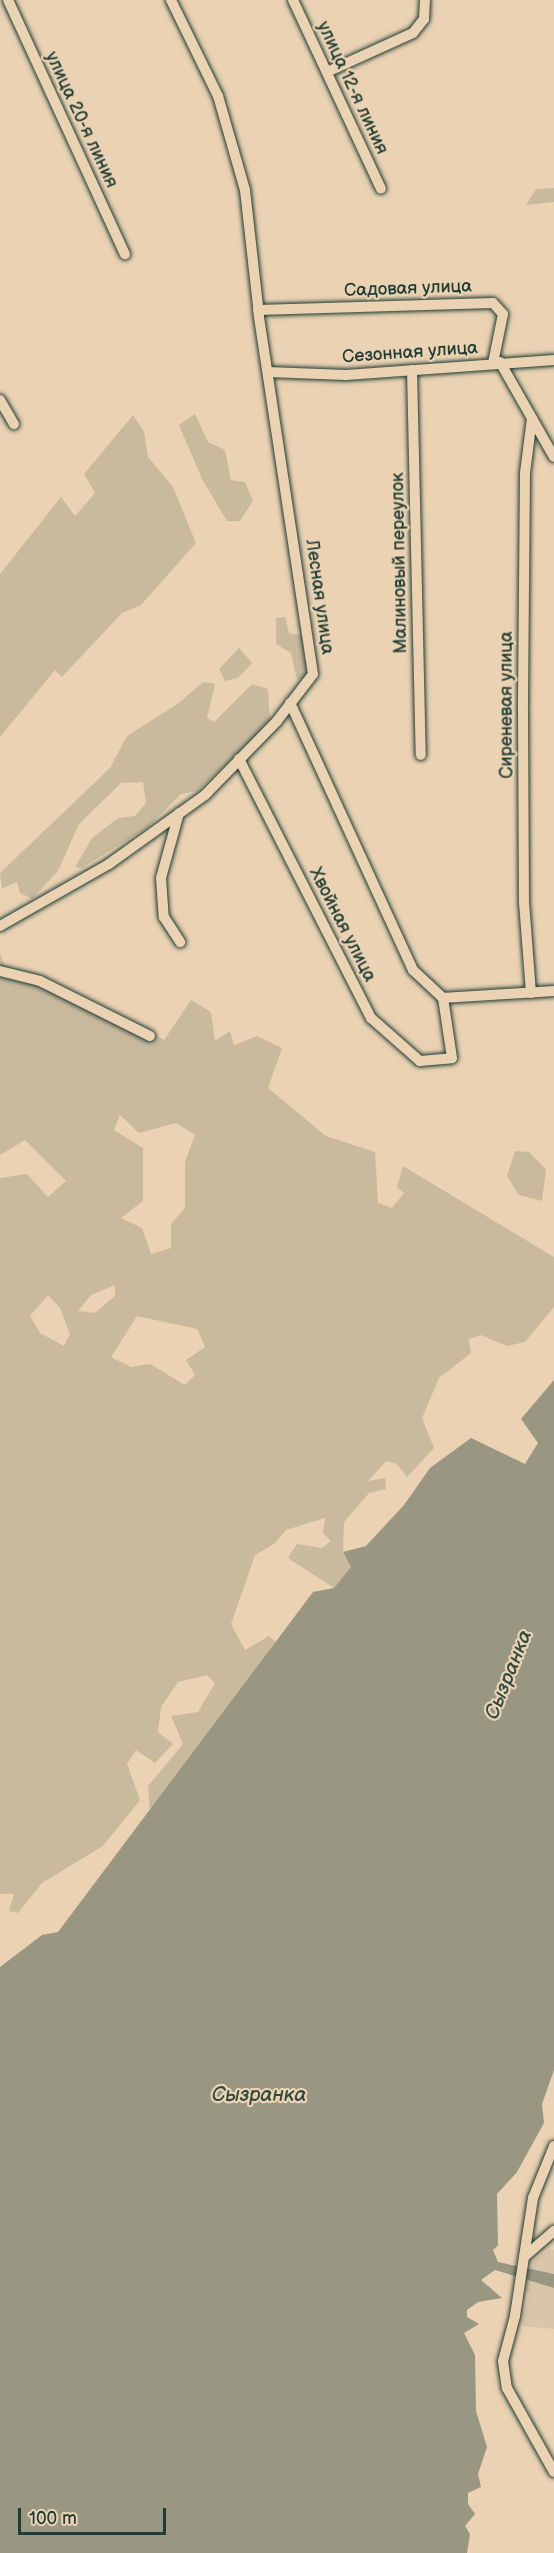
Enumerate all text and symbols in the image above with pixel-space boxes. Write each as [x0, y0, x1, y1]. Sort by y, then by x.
street label: улица 12-я линия [312, 18, 392, 158]
street label: улица 20-я линия [40, 48, 122, 192]
street label: Садовая улица [344, 276, 472, 302]
street label: Сезонная улица [341, 337, 479, 369]
street label: Малиновый переулок [388, 472, 412, 654]
street label: Лесная улица [300, 538, 338, 656]
street label: Сиреневая улица [496, 631, 518, 779]
street label: Хвойная улица [304, 864, 380, 986]
water label: Сызранка [480, 1627, 538, 1723]
water label: Сызранка [212, 2083, 306, 2107]
scale bar [21, 2496, 170, 2534]
text: 100 m [29, 2508, 77, 2529]

